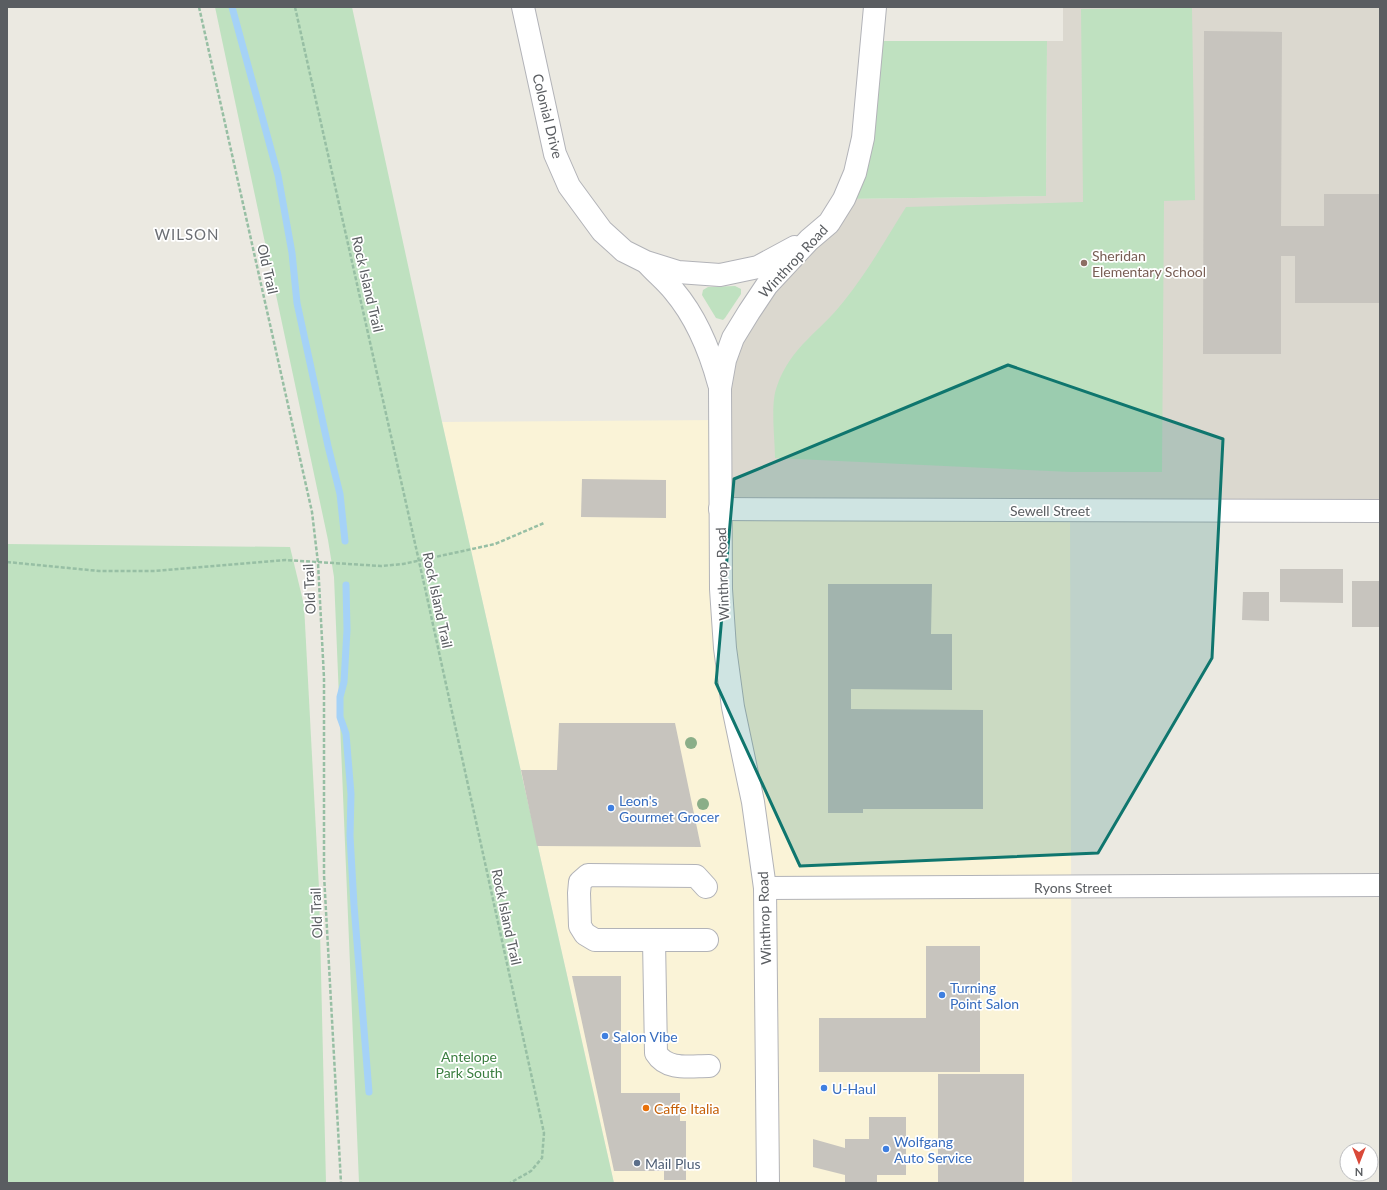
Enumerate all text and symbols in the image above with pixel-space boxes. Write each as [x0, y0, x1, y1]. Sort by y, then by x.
street label: Colonial Drive [529, 72, 567, 160]
street label: Winthrop Road [755, 221, 831, 301]
district label: WILSON [154, 225, 220, 243]
street label: Rock Island Trail [349, 234, 387, 334]
street label: Old Trail [254, 242, 282, 296]
place label: Sheridan Elementary School [1092, 247, 1206, 280]
marker: Sheridan Elementary School [1079, 258, 1089, 268]
street label: Sewell Street [1010, 502, 1090, 519]
street label: Winthrop Road [712, 527, 732, 621]
street label: Rock Island Trail [420, 550, 456, 650]
street label: Old Trail [299, 563, 319, 615]
place label: Leon's Gourmet Grocer [619, 792, 719, 825]
marker: Leon's Gourmet Grocer [606, 803, 616, 813]
street label: Rock Island Trail [489, 867, 525, 967]
street label: Winthrop Road [754, 871, 774, 965]
street label: Ryons Street [1034, 879, 1112, 896]
street label: Old Trail [307, 887, 325, 939]
place label: Turning Point Salon [950, 979, 1019, 1012]
marker: Turning Point Salon [937, 990, 947, 1000]
place label: Salon Vibe [613, 1028, 678, 1045]
marker: Salon Vibe [600, 1031, 610, 1041]
park label: Antelope Park South [435, 1048, 503, 1081]
place label: U-Haul [832, 1080, 876, 1097]
marker: U-Haul [819, 1083, 829, 1093]
place label: Caffe Italia [654, 1100, 720, 1117]
marker: Caffe Italia [641, 1103, 651, 1113]
place label: Wolfgang Auto Service [894, 1133, 972, 1166]
north arrow [1339, 1142, 1379, 1182]
marker: Wolfgang Auto Service [881, 1144, 891, 1154]
place label: Mail Plus [645, 1155, 701, 1172]
marker: Mail Plus [632, 1158, 642, 1168]
text: N [1355, 1166, 1363, 1179]

